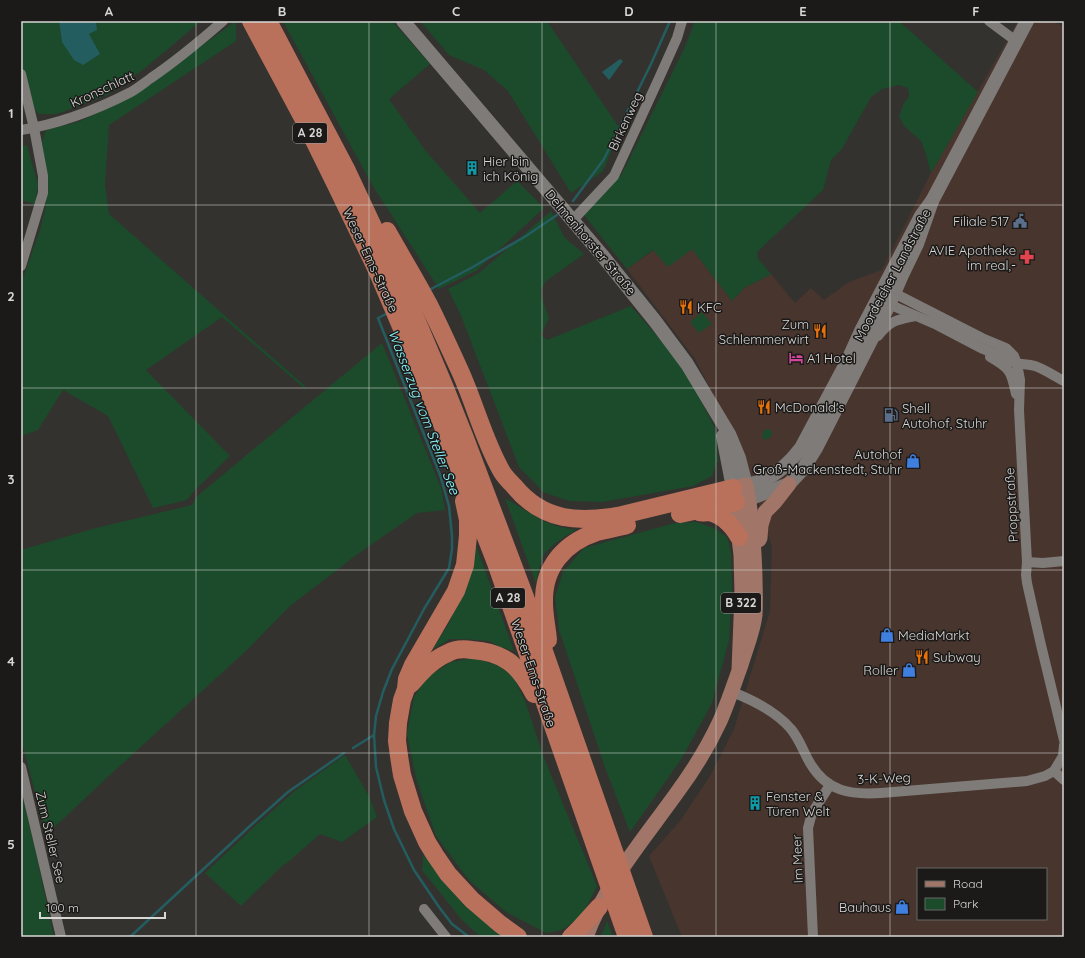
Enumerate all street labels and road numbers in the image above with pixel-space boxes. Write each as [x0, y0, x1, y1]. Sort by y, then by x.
street label: Kronschlatt [68, 67, 136, 111]
street label: Birkenweg [604, 89, 646, 153]
road number: A 28 [293, 123, 327, 143]
street label: Delmenhorster Straße [542, 186, 640, 298]
street label: Weser-Ems-Straße [340, 205, 402, 315]
street label: Moordeicher Landstraße [850, 206, 934, 344]
street label: Proppstraße [1001, 467, 1021, 543]
road number: A 28 [491, 588, 525, 608]
road number: B 322 [721, 593, 761, 613]
street label: Weser-Ems-Straße [508, 617, 560, 729]
street label: 3-K-Weg [857, 769, 911, 787]
street label: Zum Steller See [33, 789, 69, 885]
street label: Im Meer [788, 834, 806, 884]

